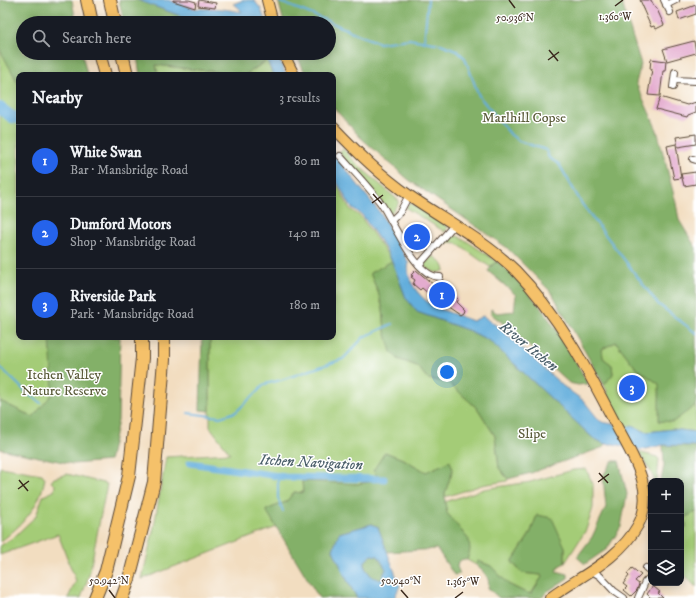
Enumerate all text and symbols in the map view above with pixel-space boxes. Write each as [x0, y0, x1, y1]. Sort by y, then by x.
text: 1.360°W [599, 11, 632, 23]
text: 50.936°N [496, 12, 534, 24]
search box [16, 16, 336, 60]
icon: search [30, 27, 52, 49]
text: Search here [62, 29, 131, 48]
text: Nearby [32, 87, 82, 109]
text: 3 results [279, 90, 320, 106]
park label: Marlhill Copse [482, 109, 566, 127]
text: White Swan [70, 143, 142, 162]
text: 1 [43, 153, 47, 169]
text: 80 m [294, 153, 320, 169]
text: Bar · Mansbridge Road [70, 162, 188, 178]
text: Dumford Motors [70, 215, 171, 234]
pin: 2 [404, 222, 430, 252]
text: 2 [42, 225, 48, 241]
text: 140 m [288, 225, 320, 241]
text: Shop · Mansbridge Road [70, 234, 196, 250]
pin: 1 [429, 280, 455, 310]
text: Riverside Park [70, 287, 156, 306]
text: 3 [43, 297, 47, 313]
text: 180 m [289, 297, 320, 313]
text: Park · Mansbridge Road [70, 306, 194, 322]
water label: River Itchen [495, 316, 562, 376]
your location [437, 362, 457, 382]
park label: Itchen Valley Nature Reserve [21, 366, 107, 400]
pin: 3 [619, 373, 645, 403]
park label: Slipe [518, 425, 546, 443]
water label: Itchen Navigation [258, 450, 364, 475]
map controls [648, 478, 684, 586]
button: + [648, 478, 684, 514]
button: − [648, 514, 684, 550]
button: layers [648, 550, 684, 586]
text: 50.942°N [89, 575, 129, 587]
text: 50.940°N [381, 575, 421, 587]
text: 1.365°W [447, 576, 480, 588]

